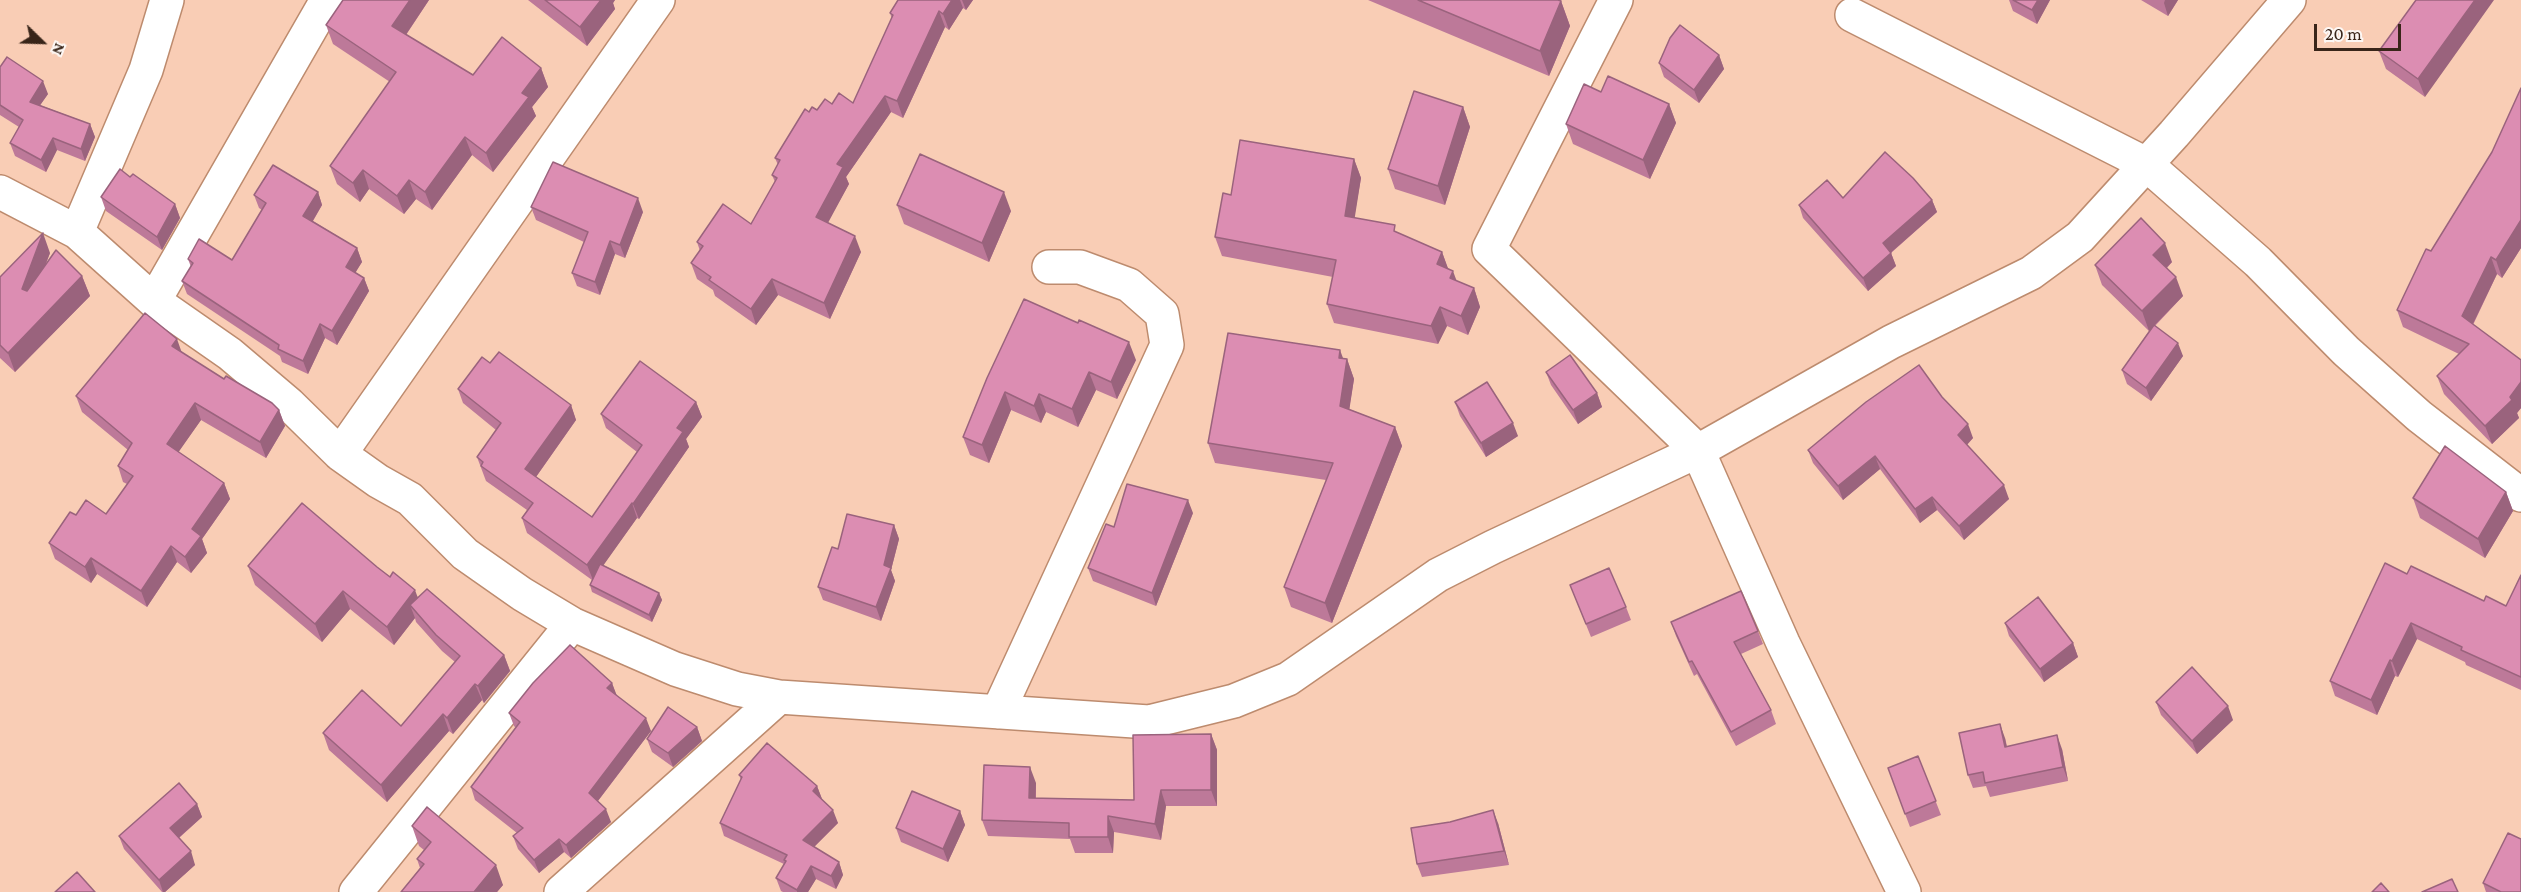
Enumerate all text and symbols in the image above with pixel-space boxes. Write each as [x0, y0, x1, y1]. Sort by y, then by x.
north arrow [12, 12, 72, 72]
scale bar [2317, 12, 2404, 50]
text: 20 m [2325, 24, 2362, 44]
text: N [49, 41, 69, 58]

